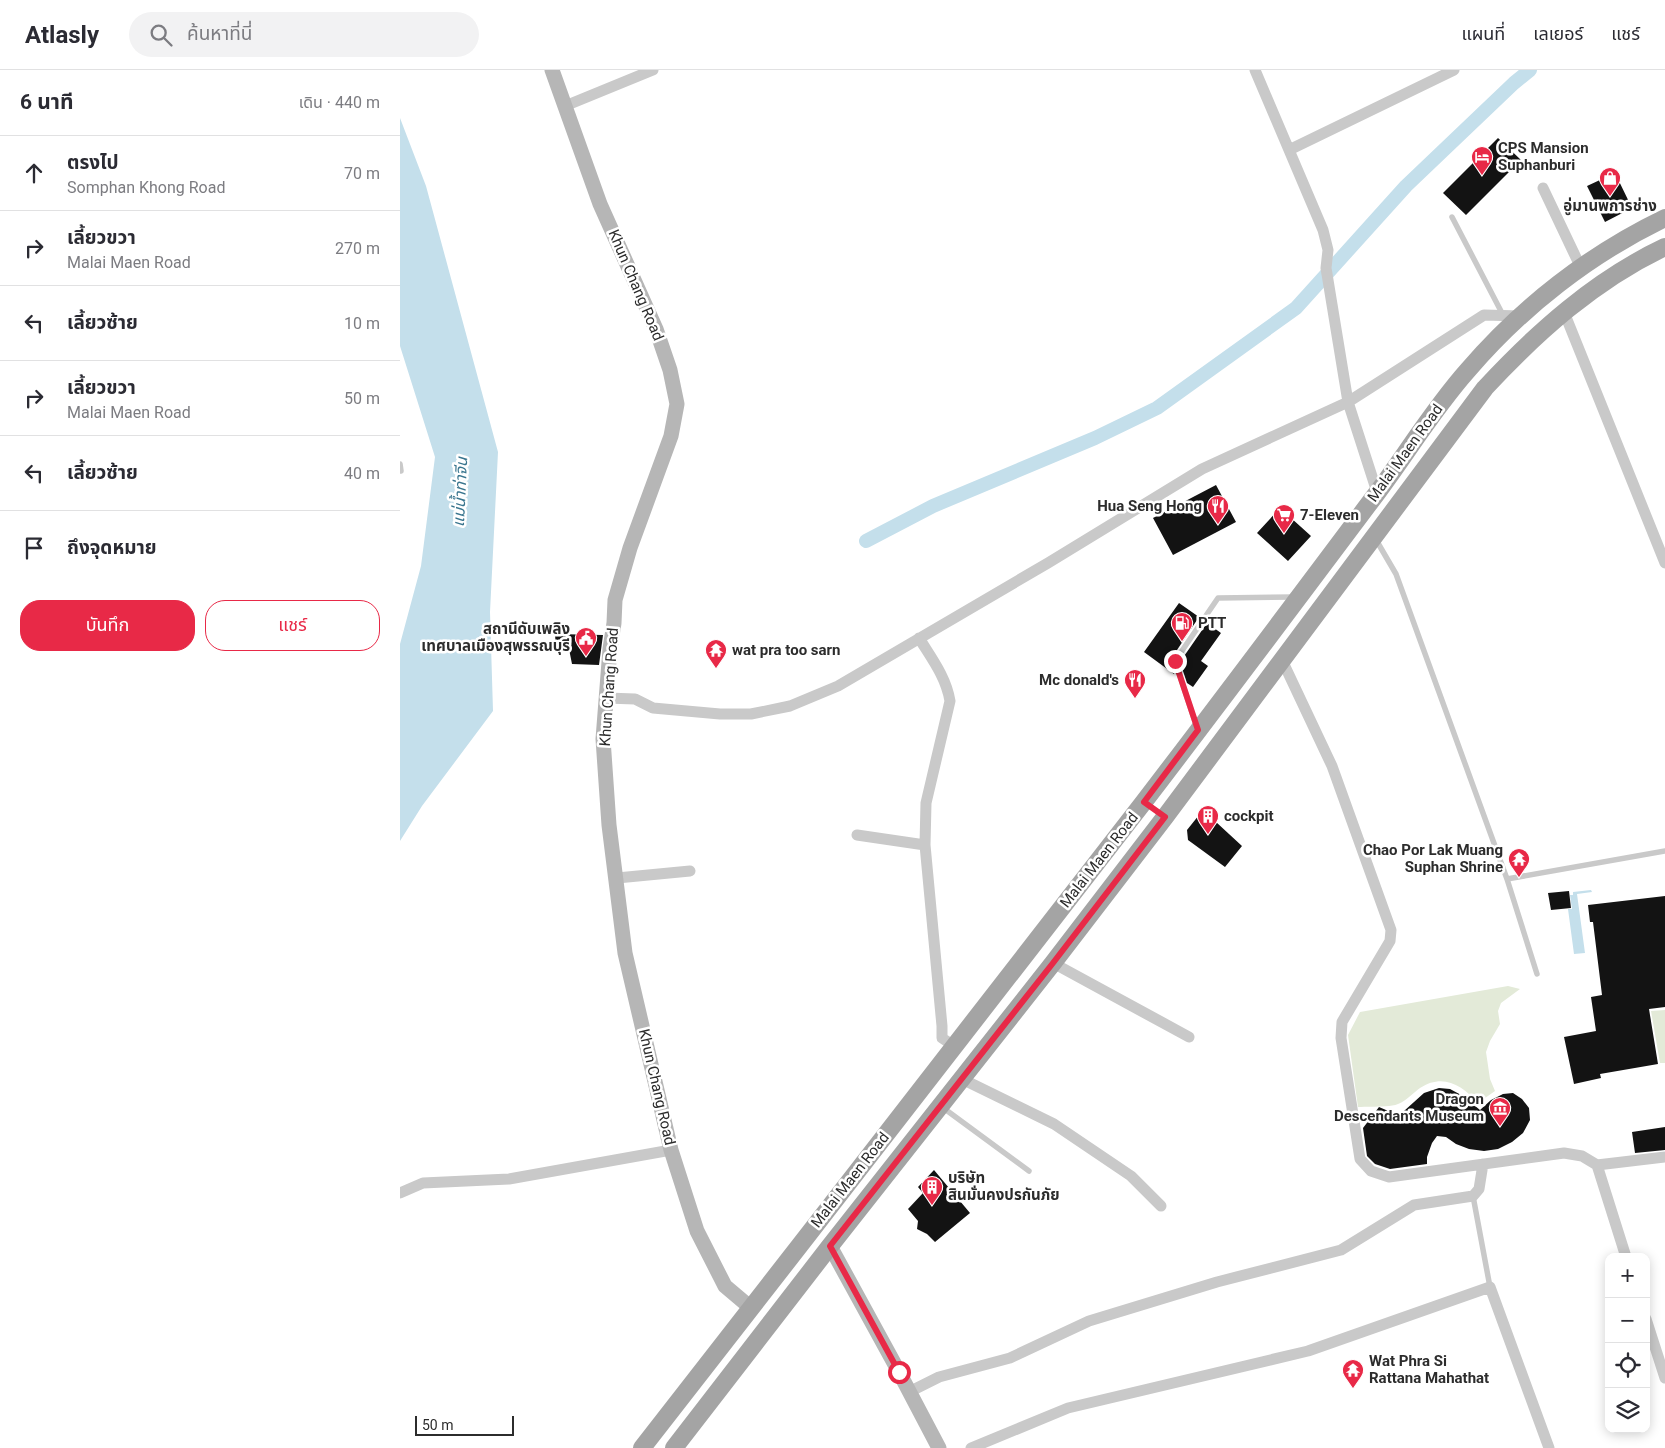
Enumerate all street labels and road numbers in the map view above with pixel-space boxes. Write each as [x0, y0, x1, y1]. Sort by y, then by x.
street label: Khun Chang Road [604, 227, 668, 343]
street label: Malai Maen Road [1364, 401, 1446, 505]
street label: Khun Chang Road [596, 627, 622, 747]
street label: Malai Maen Road [1056, 809, 1142, 911]
street label: Khun Chang Road [635, 1027, 679, 1147]
street label: Malai Maen Road [807, 1129, 893, 1231]

